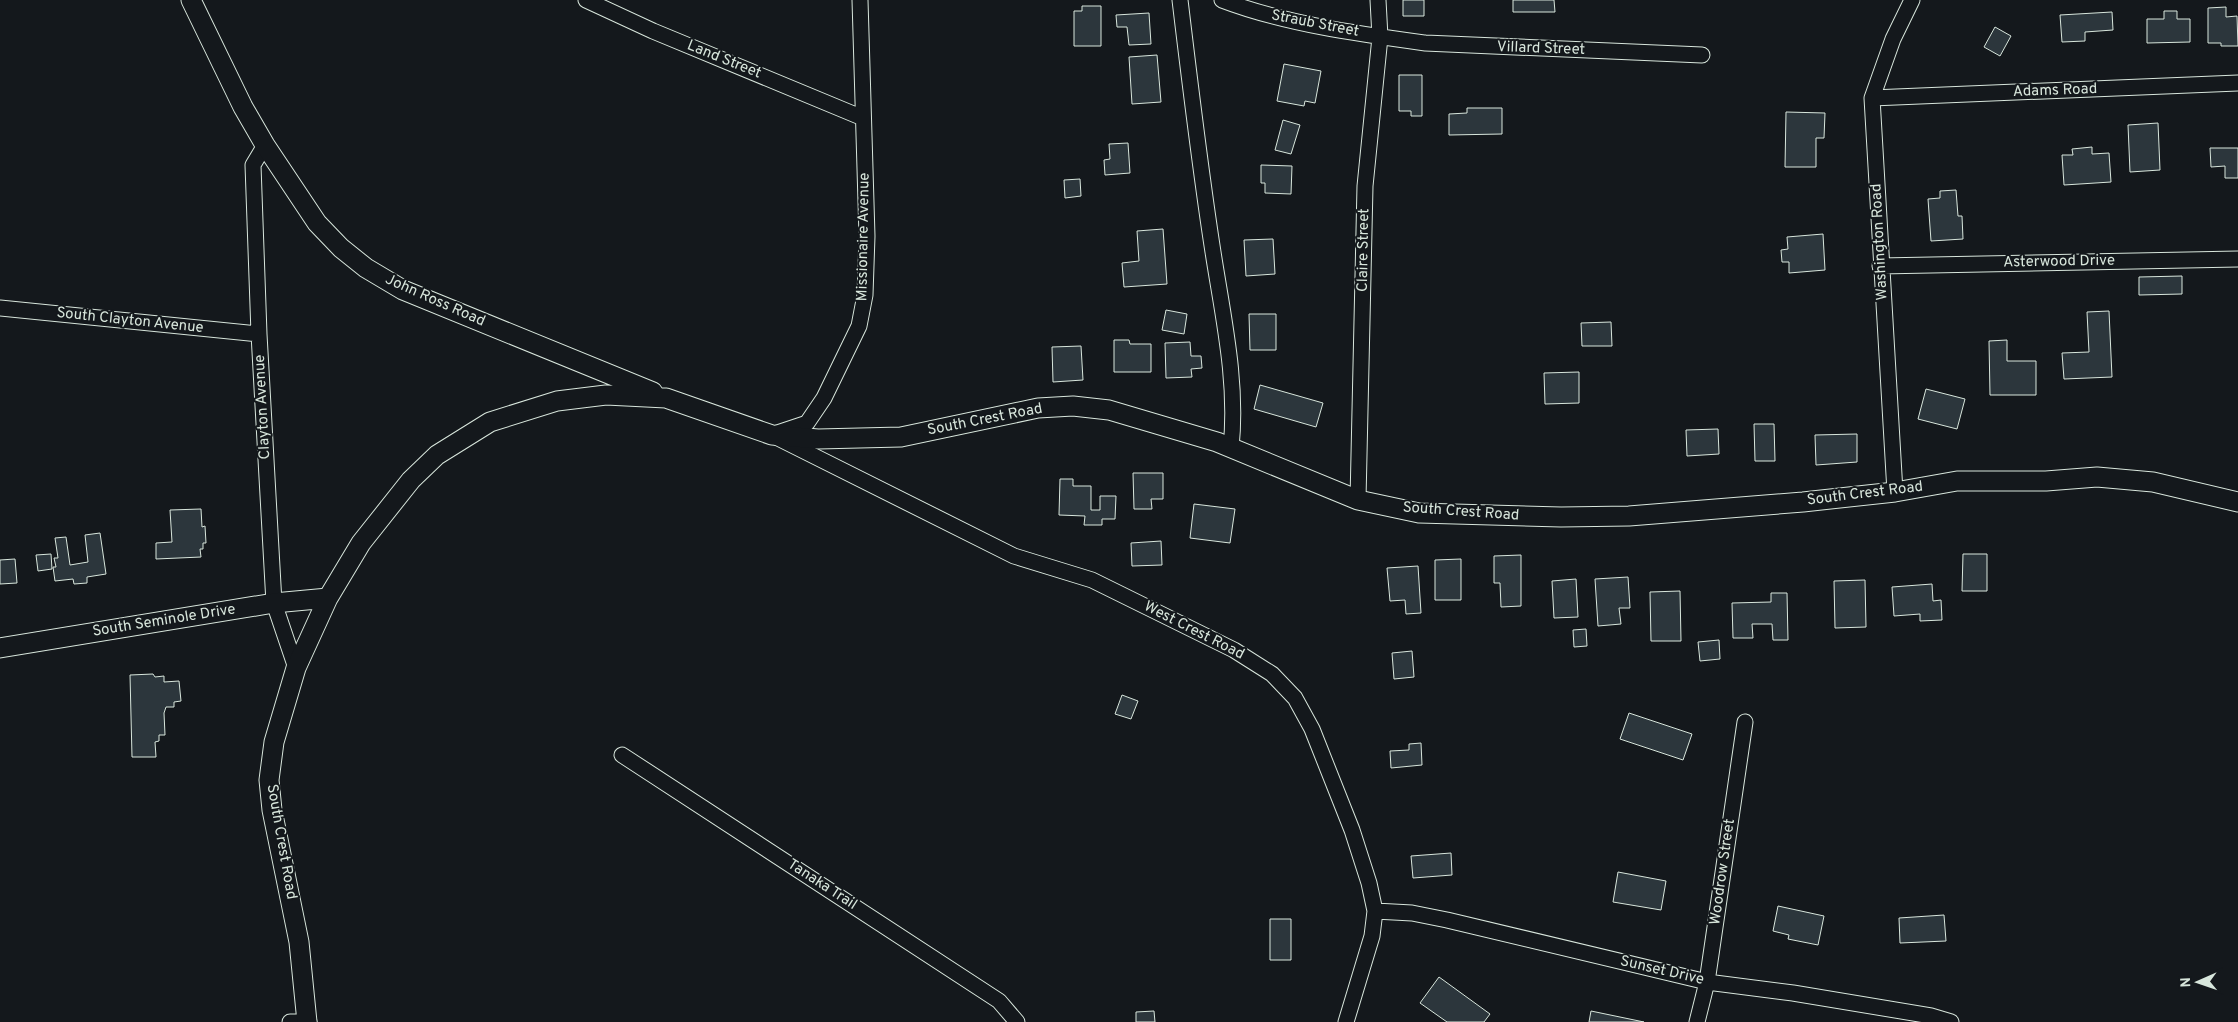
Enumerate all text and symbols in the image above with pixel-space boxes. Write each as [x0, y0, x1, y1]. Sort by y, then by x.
street label: Straub Street [1269, 6, 1361, 42]
street label: Land Street [684, 37, 764, 83]
street label: Villard Street [1497, 38, 1585, 60]
street label: Adams Road [2012, 80, 2098, 102]
street label: Missionaire Avenue [853, 172, 875, 302]
street label: Washington Road [1867, 183, 1893, 301]
street label: Claire Street [1354, 208, 1374, 292]
street label: Asterwood Drive [2003, 252, 2115, 272]
street label: John Ross Road [382, 270, 488, 332]
street label: South Clayton Avenue [56, 304, 204, 338]
street label: Clayton Avenue [251, 354, 275, 460]
street label: South Crest Road [926, 400, 1044, 440]
street label: South Crest Road [1806, 477, 1924, 511]
street label: South Crest Road [1402, 498, 1520, 526]
street label: West Crest Road [1141, 598, 1247, 664]
street label: South Seminole Drive [91, 600, 237, 642]
street label: South Crest Road [262, 783, 300, 901]
street label: Woodrow Street [1706, 818, 1740, 926]
street label: Tanaka Trail [784, 855, 860, 915]
street label: Sunset Drive [1618, 952, 1706, 990]
north arrow [2173, 957, 2223, 1007]
text: N [2178, 977, 2195, 988]

